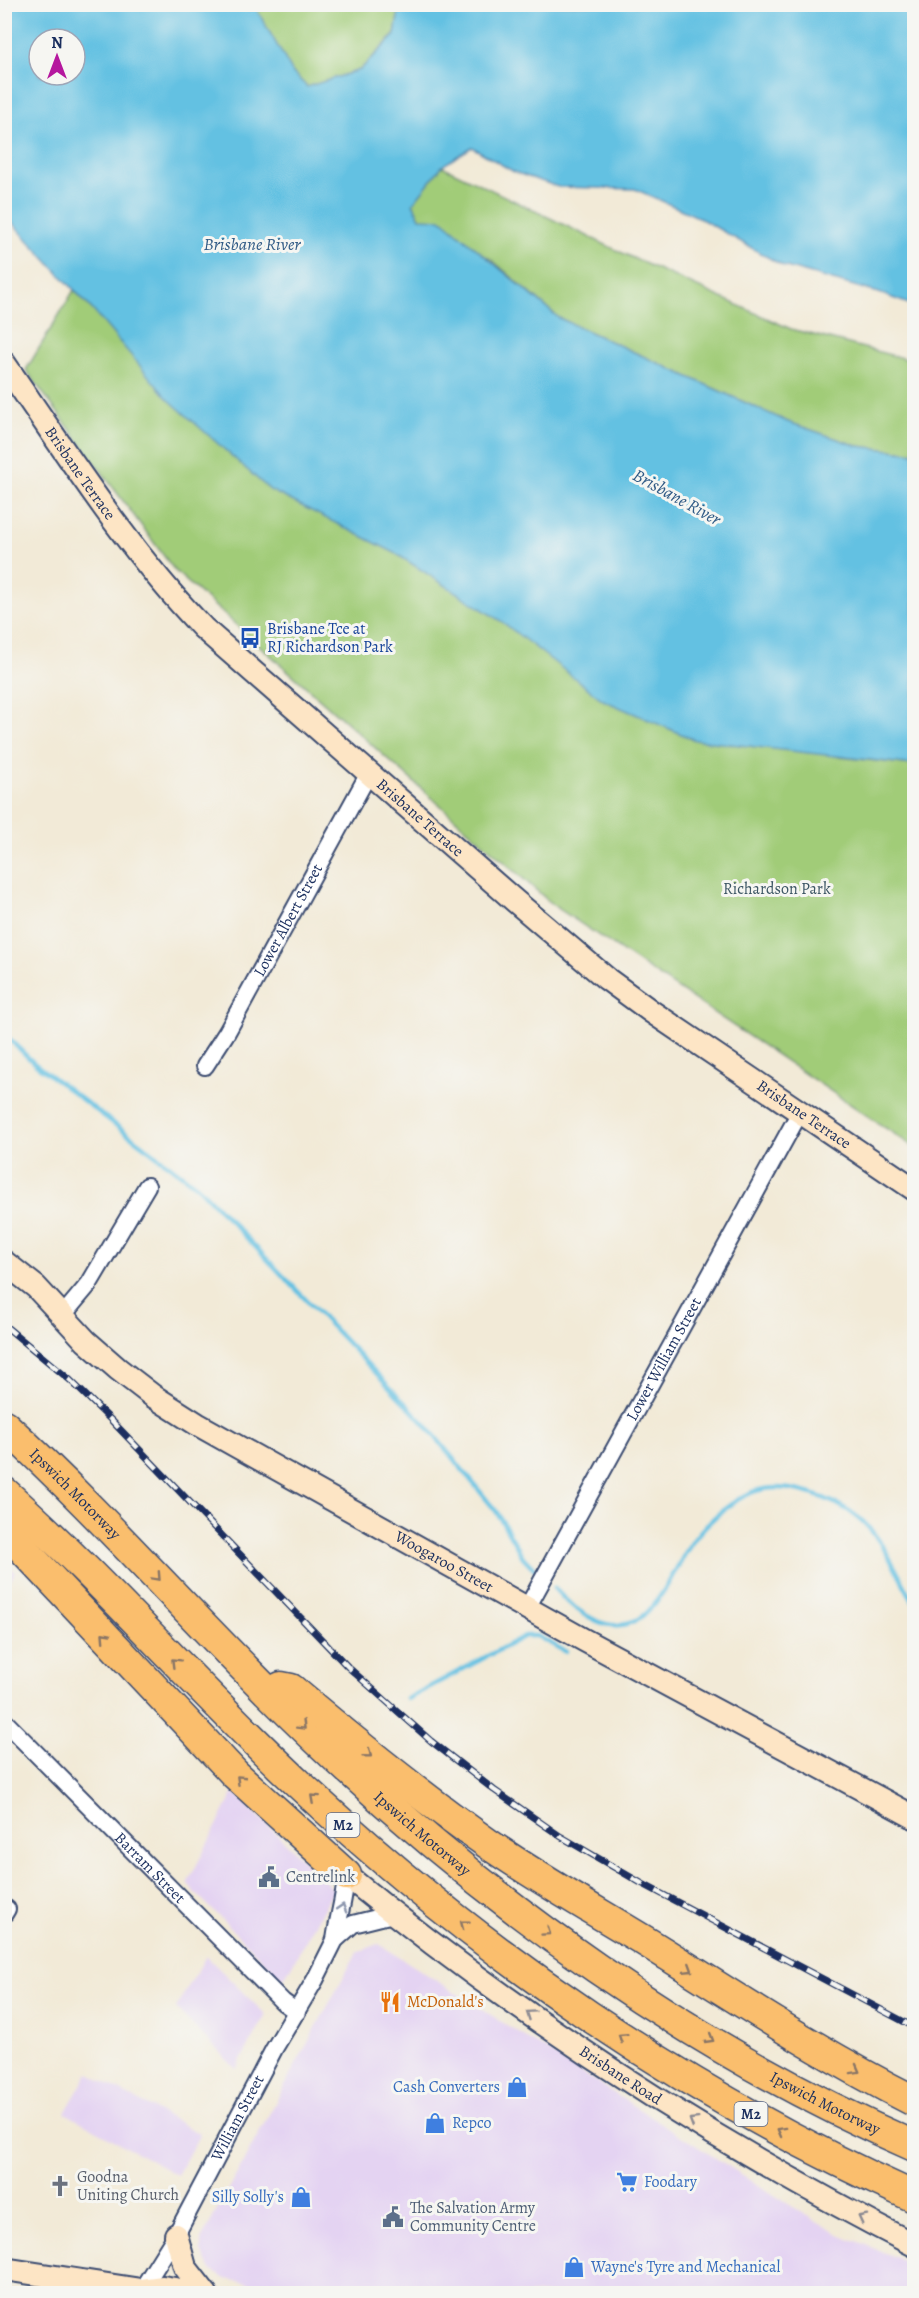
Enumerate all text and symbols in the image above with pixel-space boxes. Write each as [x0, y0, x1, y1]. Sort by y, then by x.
north arrow [27, 27, 87, 87]
text: N [51, 32, 63, 54]
water label: Brisbane River [203, 232, 301, 256]
street label: Brisbane Terrace [40, 422, 121, 525]
water label: Brisbane River [629, 463, 726, 531]
place label: Brisbane Tce at RJ Richardson Park [267, 618, 393, 658]
bus stop icon: Brisbane Tce at RJ Richardson Park [238, 626, 262, 650]
street label: Brisbane Terrace [371, 773, 468, 862]
street label: Lower Albert Street [248, 860, 328, 981]
park label: Richardson Park [723, 878, 831, 900]
street label: Brisbane Terrace [752, 1075, 855, 1154]
street label: Lower William Street [621, 1294, 707, 1425]
street label: Ipswich Motorway [24, 1443, 126, 1545]
street label: Woogaroo Street [390, 1525, 497, 1598]
one-way arrow [150, 1570, 161, 1581]
one-way arrow [101, 1632, 112, 1642]
one-way arrow [172, 1658, 183, 1669]
one-way arrow [295, 1719, 306, 1729]
one-way arrow [361, 1746, 372, 1757]
one-way arrow [237, 1775, 248, 1786]
street label: Ipswich Motorway [369, 1786, 476, 1882]
one-way arrow [311, 1795, 322, 1806]
road number: M2 [326, 1813, 360, 1837]
street label: Barram Street [109, 1827, 190, 1908]
public building icon: Centrelink [257, 1865, 281, 1889]
place label: Centrelink [286, 1866, 355, 1888]
one-way arrow [335, 1903, 347, 1913]
one-way arrow [459, 1920, 470, 1931]
one-way arrow [541, 1925, 552, 1936]
one-way arrow [683, 1961, 693, 1973]
restaurant icon: McDonald's [378, 1990, 402, 2014]
place label: McDonald's [407, 1991, 484, 2013]
one-way arrow [526, 2010, 536, 2022]
one-way arrow [704, 2032, 714, 2044]
one-way arrow [618, 2033, 629, 2044]
street label: Brisbane Road [575, 2040, 666, 2110]
one-way arrow [849, 2063, 860, 2074]
street label: Ipswich Motorway [766, 2066, 885, 2141]
street label: William Street [205, 2071, 269, 2166]
shop icon: Cash Converters [505, 2075, 529, 2099]
place label: Cash Converters [393, 2076, 500, 2098]
road number: M2 [734, 2102, 768, 2126]
shop icon: Repco [423, 2111, 447, 2135]
place label: Repco [452, 2112, 491, 2134]
one-way arrow [689, 2117, 699, 2129]
one-way arrow [776, 2127, 787, 2138]
place label: Goodna Uniting Church [77, 2166, 180, 2206]
supermarket icon: Foodary [615, 2170, 639, 2194]
place label: Foodary [644, 2171, 698, 2193]
church icon: Goodna Uniting Church [48, 2174, 72, 2198]
shop icon: Silly Solly's [289, 2185, 313, 2209]
place label: Silly Solly's [212, 2186, 284, 2208]
place label: The Salvation Army Community Centre [410, 2197, 536, 2237]
public building icon: The Salvation Army Community Centre [381, 2205, 405, 2229]
one-way arrow [858, 2214, 869, 2225]
shop icon: Wayne's Tyre and Mechanical [562, 2255, 586, 2279]
place label: Wayne's Tyre and Mechanical [590, 2256, 780, 2278]

